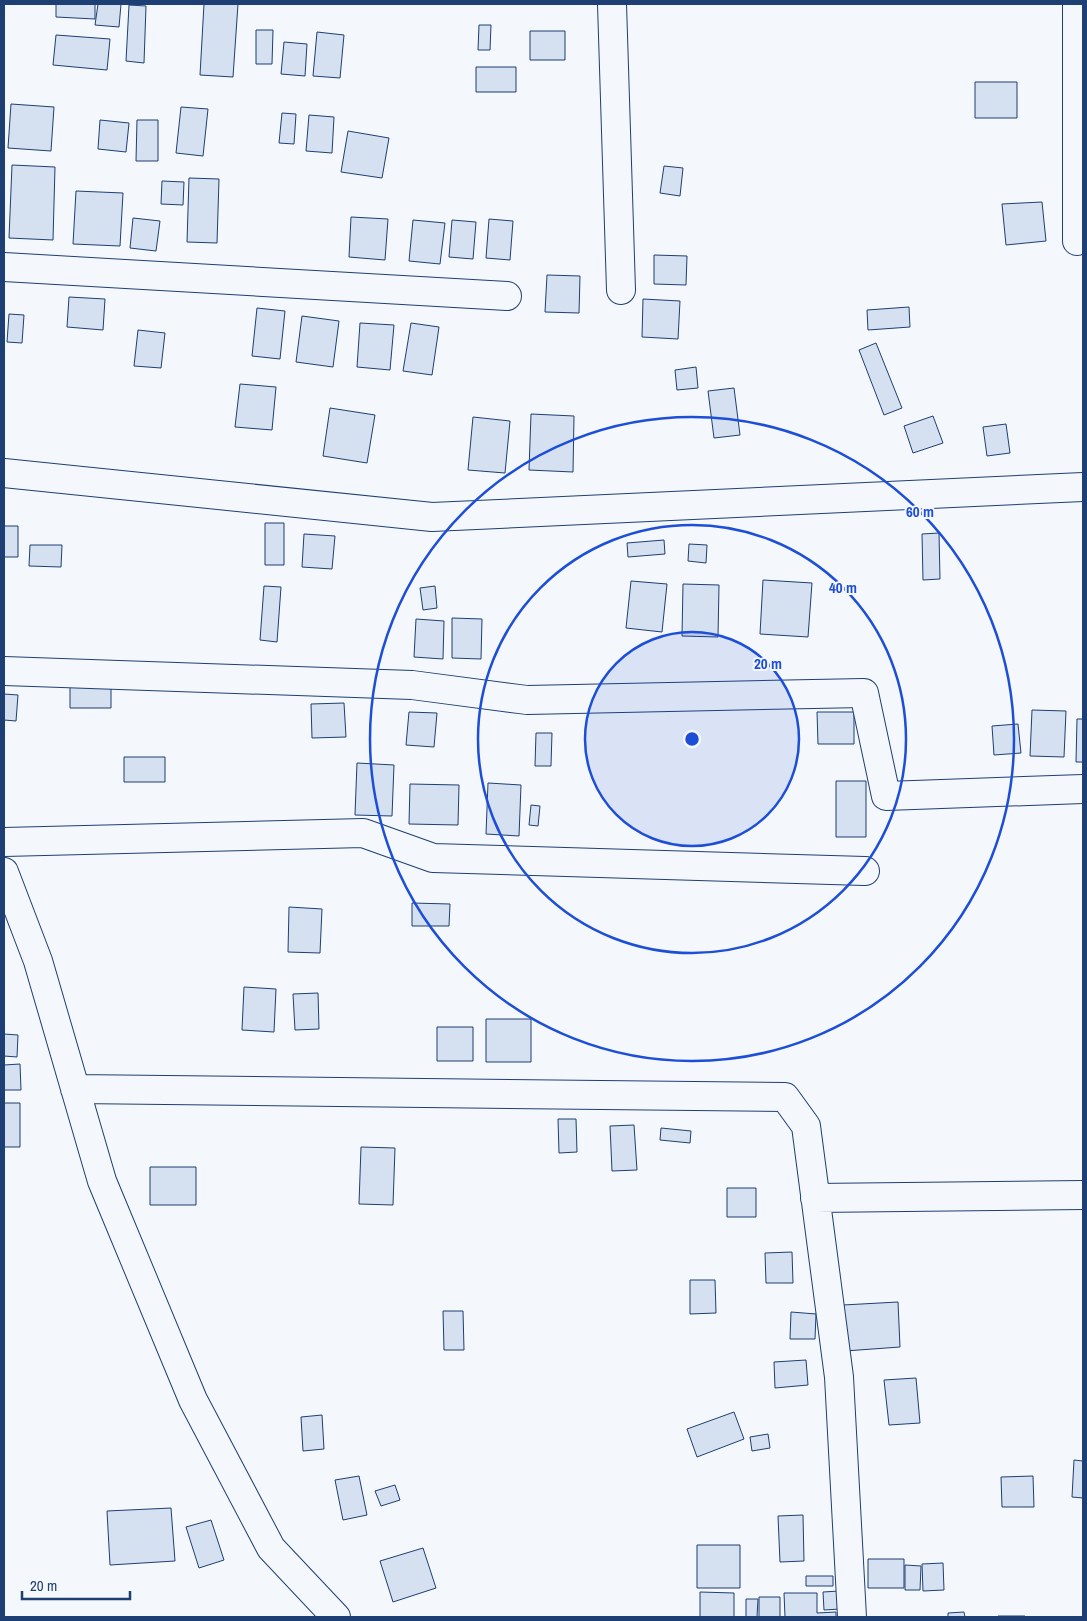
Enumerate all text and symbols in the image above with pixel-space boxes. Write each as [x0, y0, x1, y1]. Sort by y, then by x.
text: 60 m [906, 501, 934, 522]
text: 40 m [829, 577, 857, 598]
text: 20 m [754, 653, 782, 674]
centre of rings [683, 730, 701, 748]
scale bar [22, 1568, 130, 1600]
text: 20 m [30, 1575, 57, 1596]

